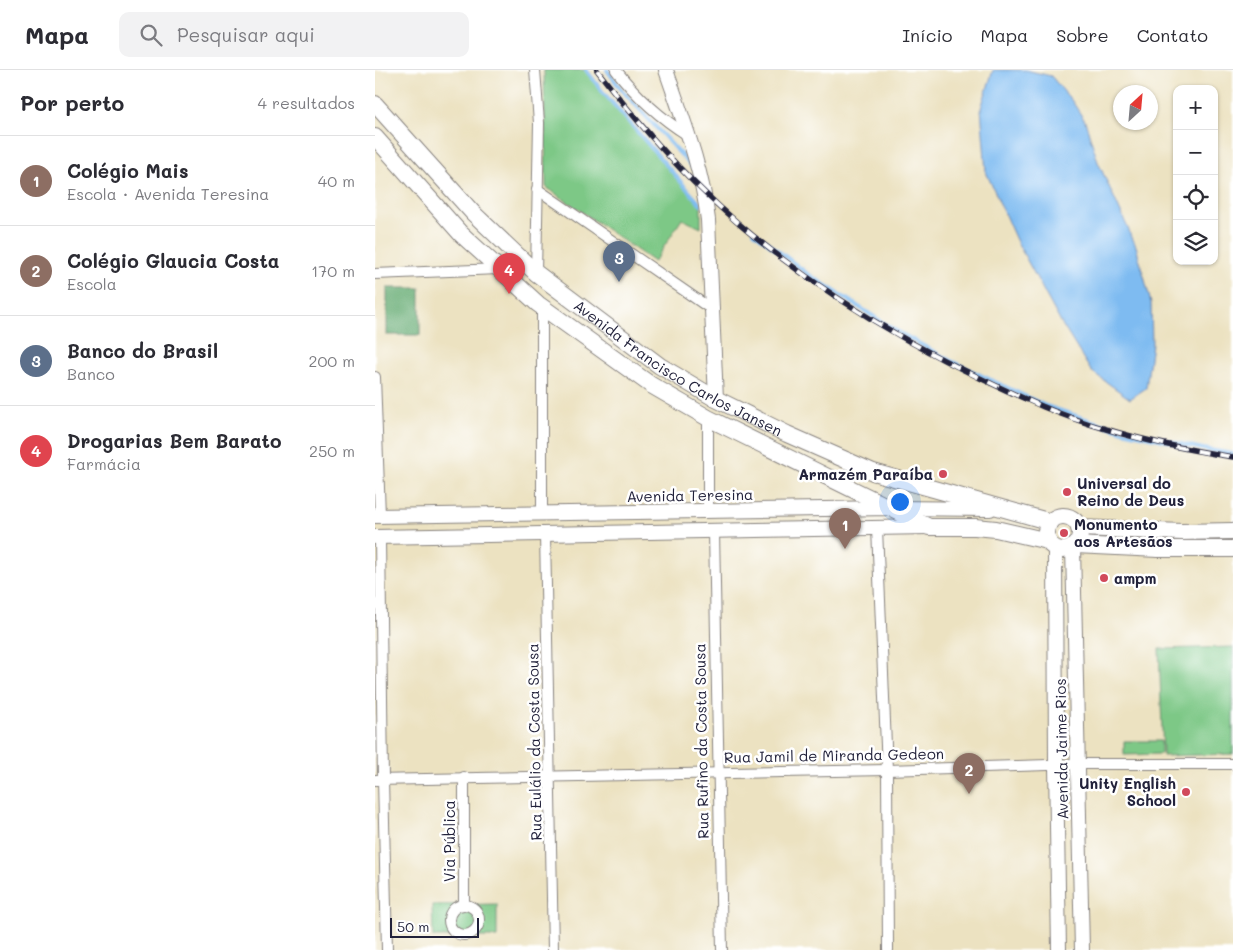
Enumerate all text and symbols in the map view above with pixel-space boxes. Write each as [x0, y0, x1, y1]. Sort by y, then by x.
search box [119, 12, 469, 57]
text: Mapa [25, 19, 89, 50]
icon: search [137, 21, 165, 49]
text: Pesquisar aqui [177, 22, 315, 47]
text: Início [902, 23, 952, 47]
text: Mapa [980, 23, 1028, 47]
text: Sobre [1056, 23, 1109, 47]
text: Contato [1137, 23, 1208, 47]
north arrow [1113, 85, 1158, 130]
map controls [1173, 85, 1218, 265]
button: + [1173, 85, 1218, 130]
text: Por perto [20, 89, 124, 116]
text: 4 resultados [258, 92, 355, 113]
button: − [1173, 130, 1218, 175]
text: Colégio Mais [67, 158, 189, 183]
text: 1 [32, 170, 40, 191]
text: 40 m [318, 170, 355, 191]
button: locate [1173, 175, 1218, 220]
text: Escola · Avenida Teresina [67, 183, 269, 204]
button: layers [1173, 220, 1218, 265]
pin: 3 [603, 241, 635, 282]
text: Colégio Glaucia Costa [67, 248, 280, 273]
pin: 4 [493, 253, 525, 294]
text: 2 [32, 260, 40, 281]
text: 170 m [311, 260, 355, 281]
text: Escola [67, 273, 117, 294]
street label: Avenida Francisco Carlos Jansen [570, 295, 786, 440]
text: Banco do Brasil [67, 338, 218, 363]
text: 3 [31, 350, 41, 371]
text: 200 m [308, 350, 355, 371]
text: Banco [67, 363, 115, 384]
text: Drogarias Bem Barato [67, 428, 282, 453]
text: 4 [31, 440, 41, 461]
text: 250 m [309, 440, 355, 461]
text: Farmácia [67, 453, 141, 474]
place label: Armazém Paraíba [798, 464, 933, 484]
marker: Armazém Paraíba [937, 468, 949, 480]
place label: Universal do Reino de Deus [1077, 473, 1184, 510]
street label: Avenida Teresina [627, 484, 753, 506]
marker: Universal do Reino de Deus [1061, 486, 1073, 498]
your location [887, 489, 913, 515]
pin: 1 [829, 508, 861, 549]
place label: Monumento aos Artesãos [1074, 514, 1173, 551]
marker: Monumento aos Artesãos [1058, 527, 1070, 539]
place label: ampm [1114, 568, 1157, 588]
marker: ampm [1098, 572, 1110, 584]
street label: Rua Eulálio da Costa Sousa [522, 643, 546, 841]
street label: Rua Rufino da Costa Sousa [689, 643, 713, 839]
street label: Avenida Jaime Rios [1050, 678, 1072, 820]
street label: Rua Jamil de Miranda Gedeon [724, 743, 944, 767]
pin: 2 [953, 753, 985, 794]
place label: Unity English School [1079, 773, 1176, 810]
marker: Unity English School [1180, 786, 1192, 798]
street label: Via Pública [439, 800, 459, 882]
scale bar [390, 915, 479, 938]
text: 50 m [397, 917, 429, 936]

